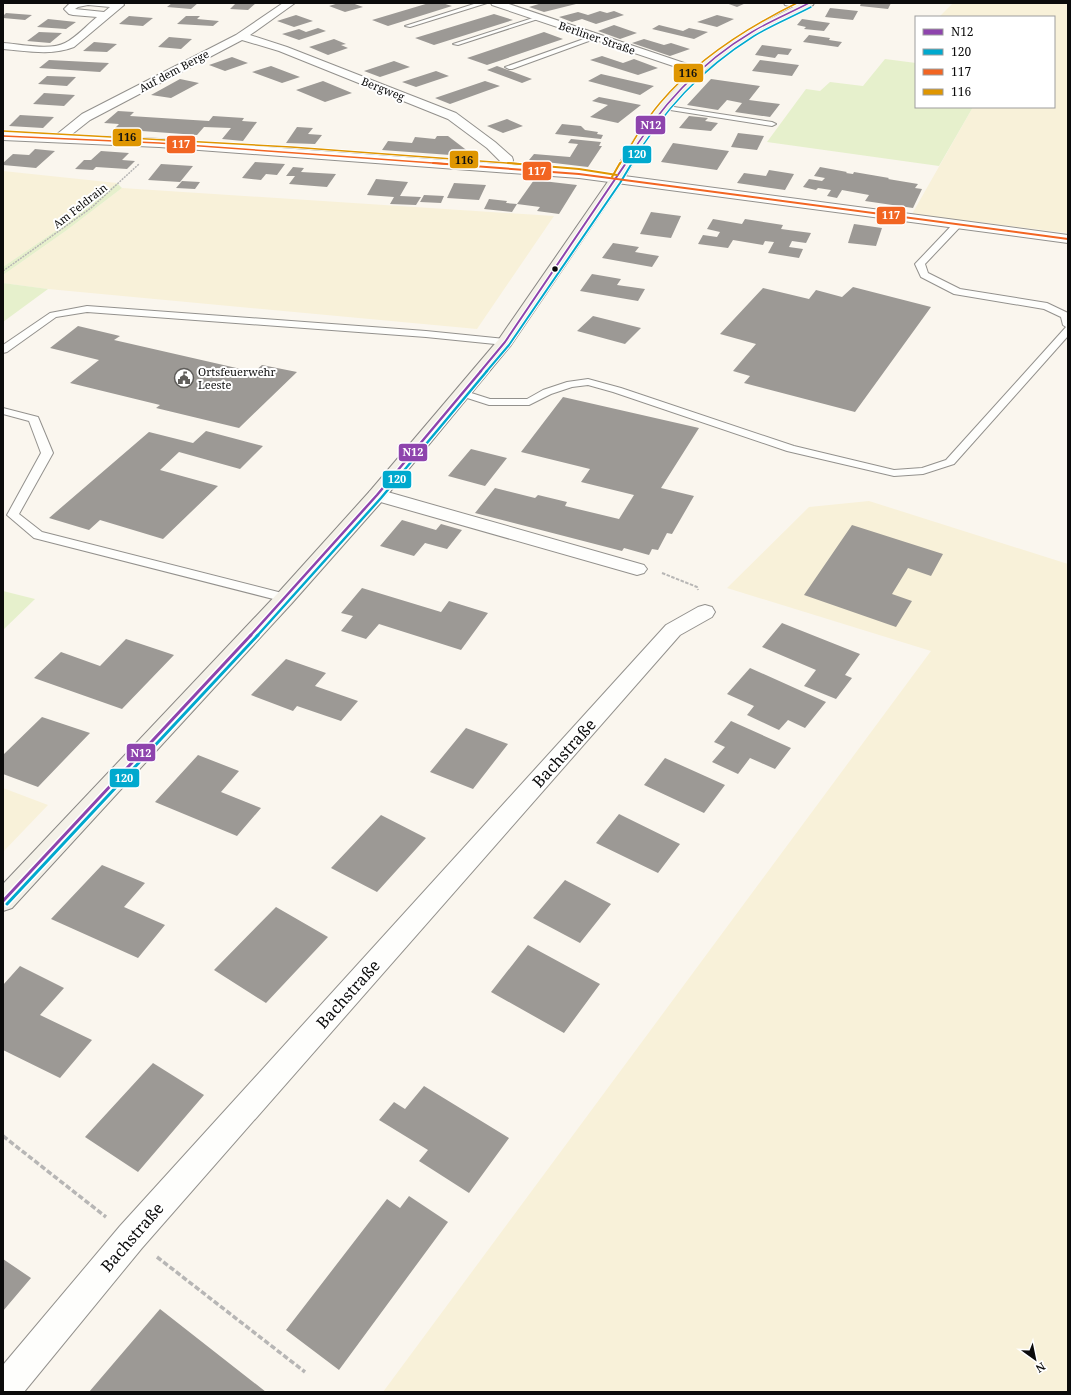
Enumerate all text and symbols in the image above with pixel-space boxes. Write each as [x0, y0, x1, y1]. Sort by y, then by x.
legend [915, 16, 1055, 108]
street label: Berliner Straße [557, 17, 638, 58]
text: N12 [951, 23, 974, 40]
text: 120 [951, 43, 971, 60]
street label: Auf dem Berge [136, 46, 212, 95]
line badge: 116 [673, 63, 704, 83]
text: 117 [951, 63, 971, 80]
text: 116 [679, 65, 697, 80]
street label: Bergweg [359, 73, 407, 104]
text: 116 [951, 83, 971, 100]
line badge: N12 [635, 115, 666, 135]
text: N12 [640, 117, 662, 132]
line badge: 116 [112, 128, 142, 147]
text: 116 [118, 129, 136, 144]
line badge: 117 [166, 135, 196, 154]
text: 117 [172, 136, 190, 151]
line badge: 120 [622, 145, 652, 164]
text: 120 [628, 146, 646, 161]
line badge: 116 [449, 150, 479, 169]
text: 116 [455, 152, 473, 167]
line badge: 117 [522, 161, 552, 181]
text: 117 [528, 163, 546, 178]
street label: Am Feldrain [50, 180, 110, 231]
line badge: 117 [876, 206, 906, 225]
text: 117 [882, 207, 900, 222]
unlabelled marker [550, 264, 560, 274]
place label: Ortsfeuerwehr Leeste [198, 364, 277, 392]
public building icon: Ortsfeuerwehr Leeste [173, 367, 195, 389]
line badge: N12 [398, 443, 428, 462]
text: N12 [402, 444, 424, 459]
line badge: 120 [382, 470, 412, 489]
text: 120 [388, 471, 406, 486]
street label: Bachstraße [527, 714, 601, 792]
line badge: N12 [126, 743, 156, 762]
text: N12 [130, 745, 152, 760]
line badge: 120 [109, 768, 140, 788]
text: 120 [115, 770, 133, 785]
street label: Bachstraße [311, 955, 385, 1033]
street label: Bachstraße [96, 1198, 168, 1276]
north arrow [1015, 1339, 1055, 1379]
text: N [1033, 1359, 1048, 1377]

